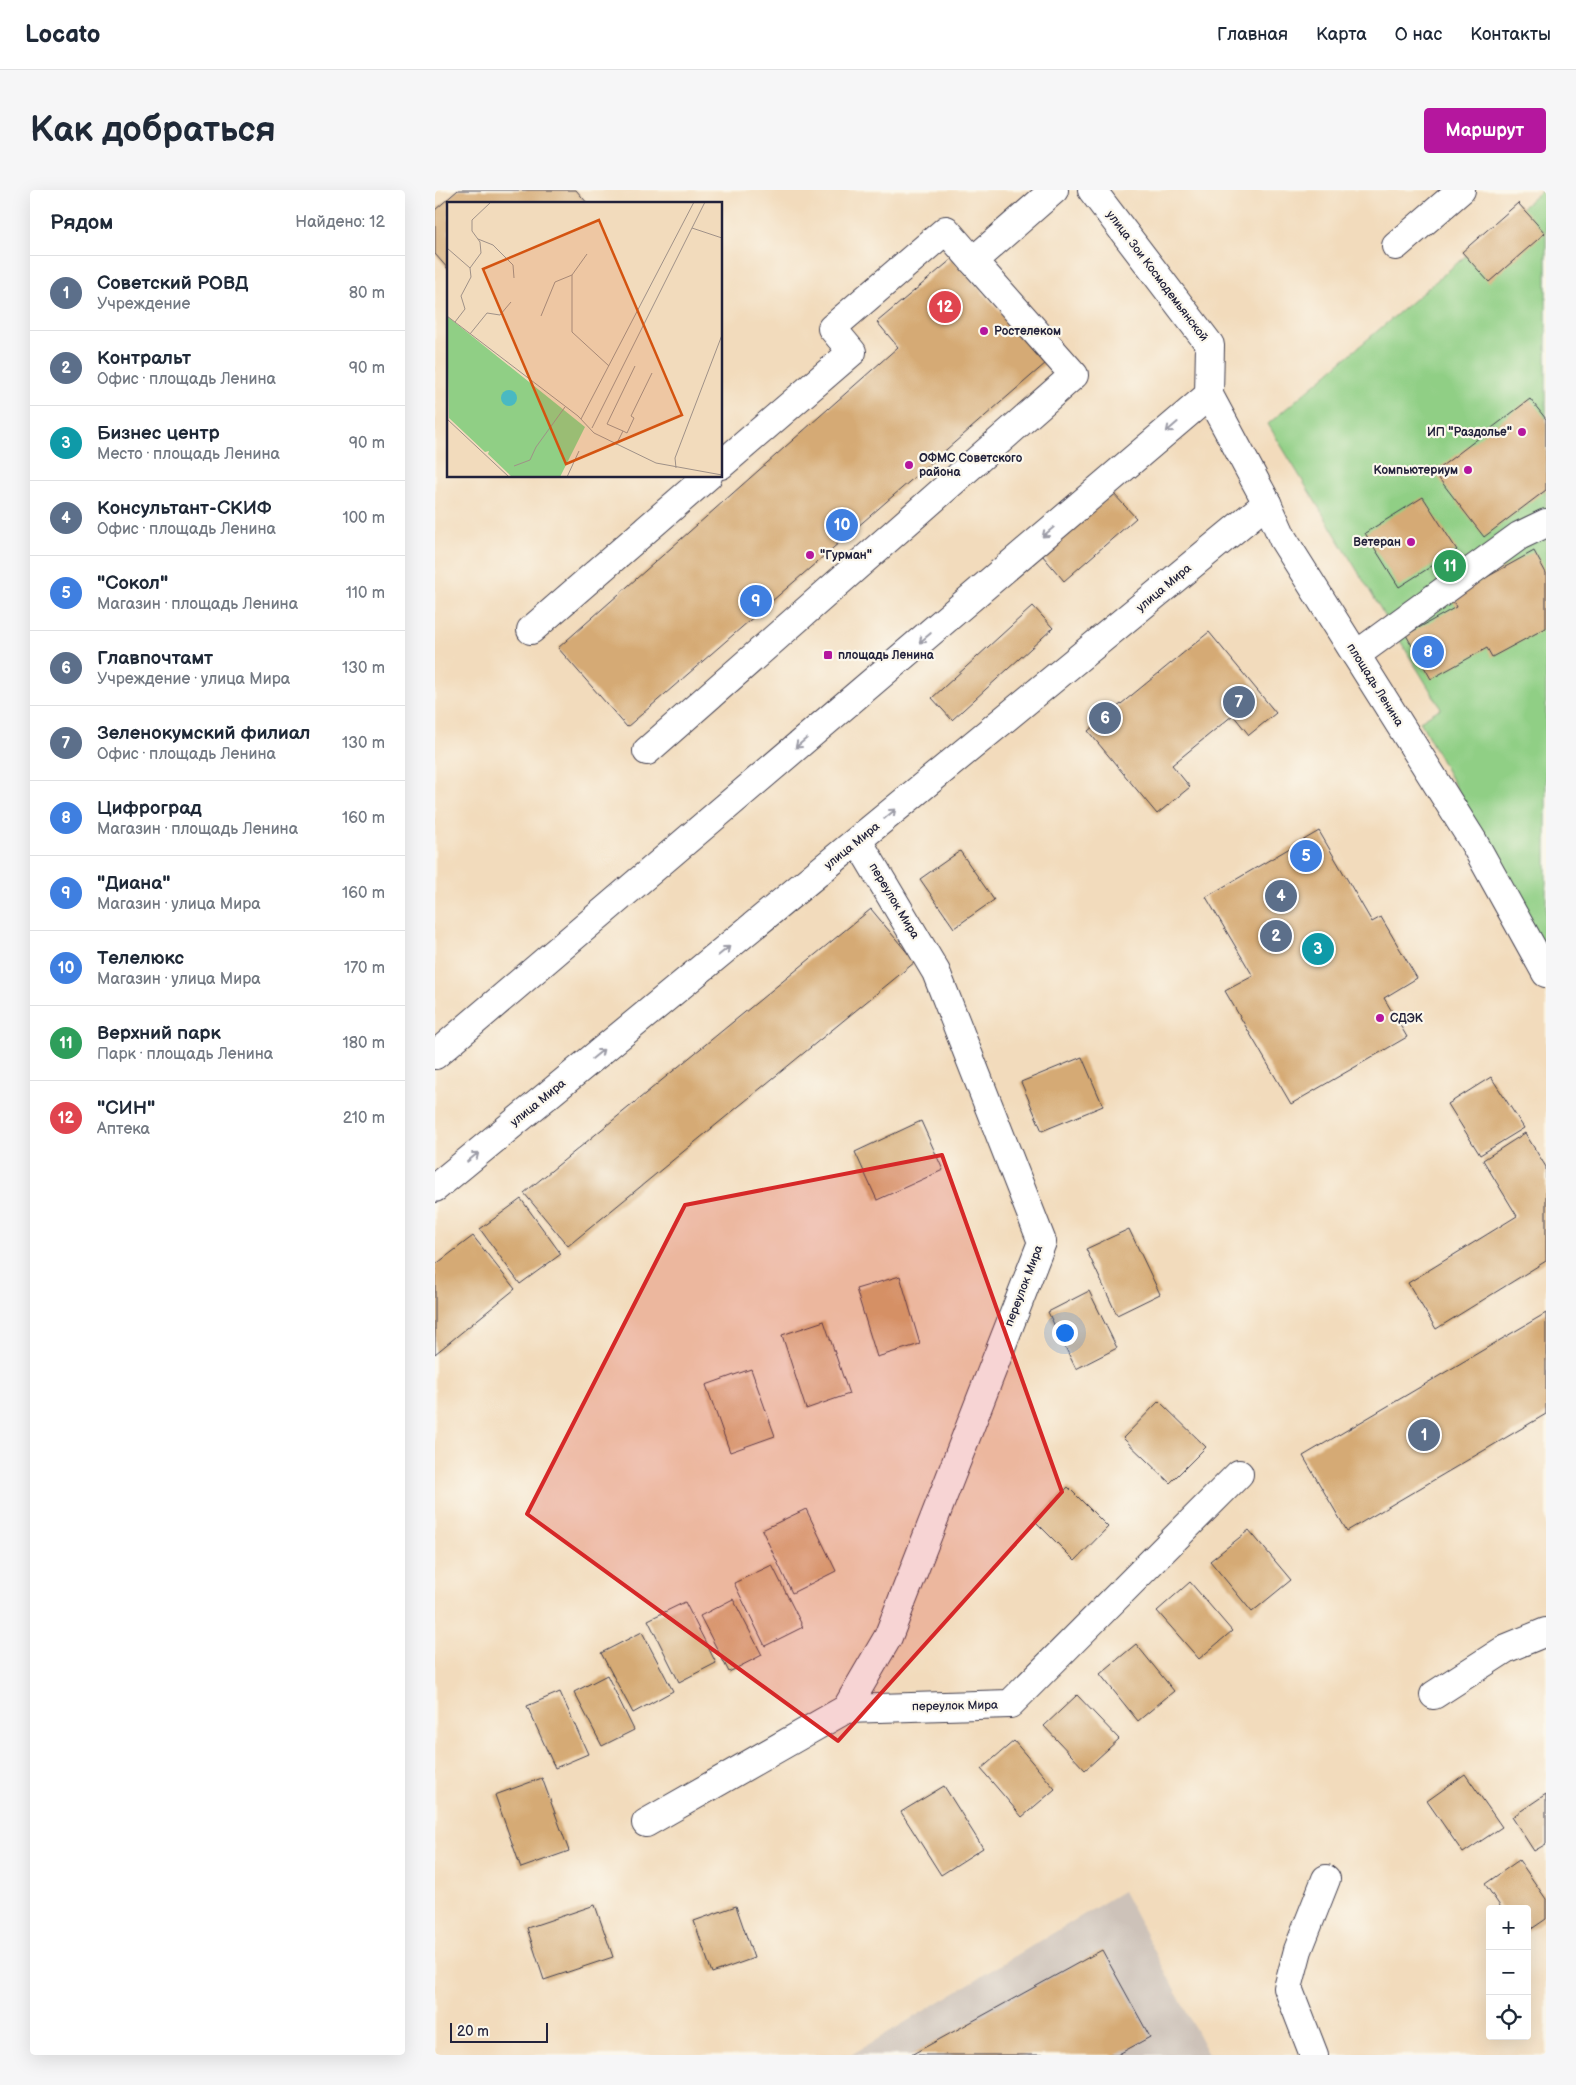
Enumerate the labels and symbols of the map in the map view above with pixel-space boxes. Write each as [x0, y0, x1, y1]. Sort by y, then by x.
inset map [447, 202, 723, 478]
street label: улица Зои Космодемьянской [1103, 208, 1211, 344]
pin: 12 [929, 288, 961, 326]
place label: Ростелеком [994, 324, 1061, 339]
marker: Ростелеком [978, 325, 990, 337]
one-way arrow [1166, 421, 1179, 432]
place label: ИП "Раздолье" [1427, 425, 1512, 440]
marker: ИП "Раздолье" [1516, 426, 1528, 438]
place label: OФМС Советского района [919, 451, 1023, 480]
marker: OФМС Советского района [903, 459, 915, 471]
place label: Компьютериум [1373, 463, 1458, 478]
marker: Компьютериум [1462, 464, 1474, 476]
pin: 10 [826, 506, 858, 544]
one-way arrow [1042, 527, 1055, 538]
place label: Ветеран [1353, 535, 1401, 550]
marker: Ветеран [1405, 536, 1417, 548]
pin: 11 [1434, 547, 1466, 585]
place label: "Гурман" [820, 548, 872, 563]
marker: "Гурман" [804, 549, 816, 561]
street label: улица Мира [1133, 561, 1195, 615]
pin: 9 [740, 582, 772, 620]
one-way arrow [918, 632, 931, 643]
pin: 8 [1412, 633, 1444, 671]
street label: площадь Ленина [1343, 641, 1407, 729]
place label: площадь Ленина [838, 648, 935, 663]
marker: площадь Ленина [822, 649, 834, 661]
pin: 7 [1223, 683, 1255, 721]
pin: 6 [1089, 699, 1121, 737]
one-way arrow [795, 737, 808, 748]
one-way arrow [883, 809, 896, 820]
street label: улица Мира [821, 819, 883, 873]
pin: 5 [1290, 837, 1322, 875]
street label: переулок Мира [865, 860, 923, 942]
pin: 4 [1265, 877, 1297, 915]
pin: 2 [1260, 917, 1292, 955]
pin: 3 [1302, 930, 1334, 968]
one-way arrow [717, 945, 730, 956]
place label: СДЭК [1390, 1011, 1424, 1026]
marker: СДЭК [1374, 1012, 1386, 1024]
one-way arrow [592, 1048, 605, 1060]
street label: улица Мира [507, 1076, 569, 1130]
one-way arrow [466, 1152, 479, 1163]
street label: переулок Мира [1002, 1243, 1046, 1329]
your location [1052, 1320, 1078, 1346]
pin: 1 [1408, 1416, 1440, 1454]
street label: переулок Мира [912, 1698, 998, 1714]
scale bar [450, 2020, 547, 2043]

